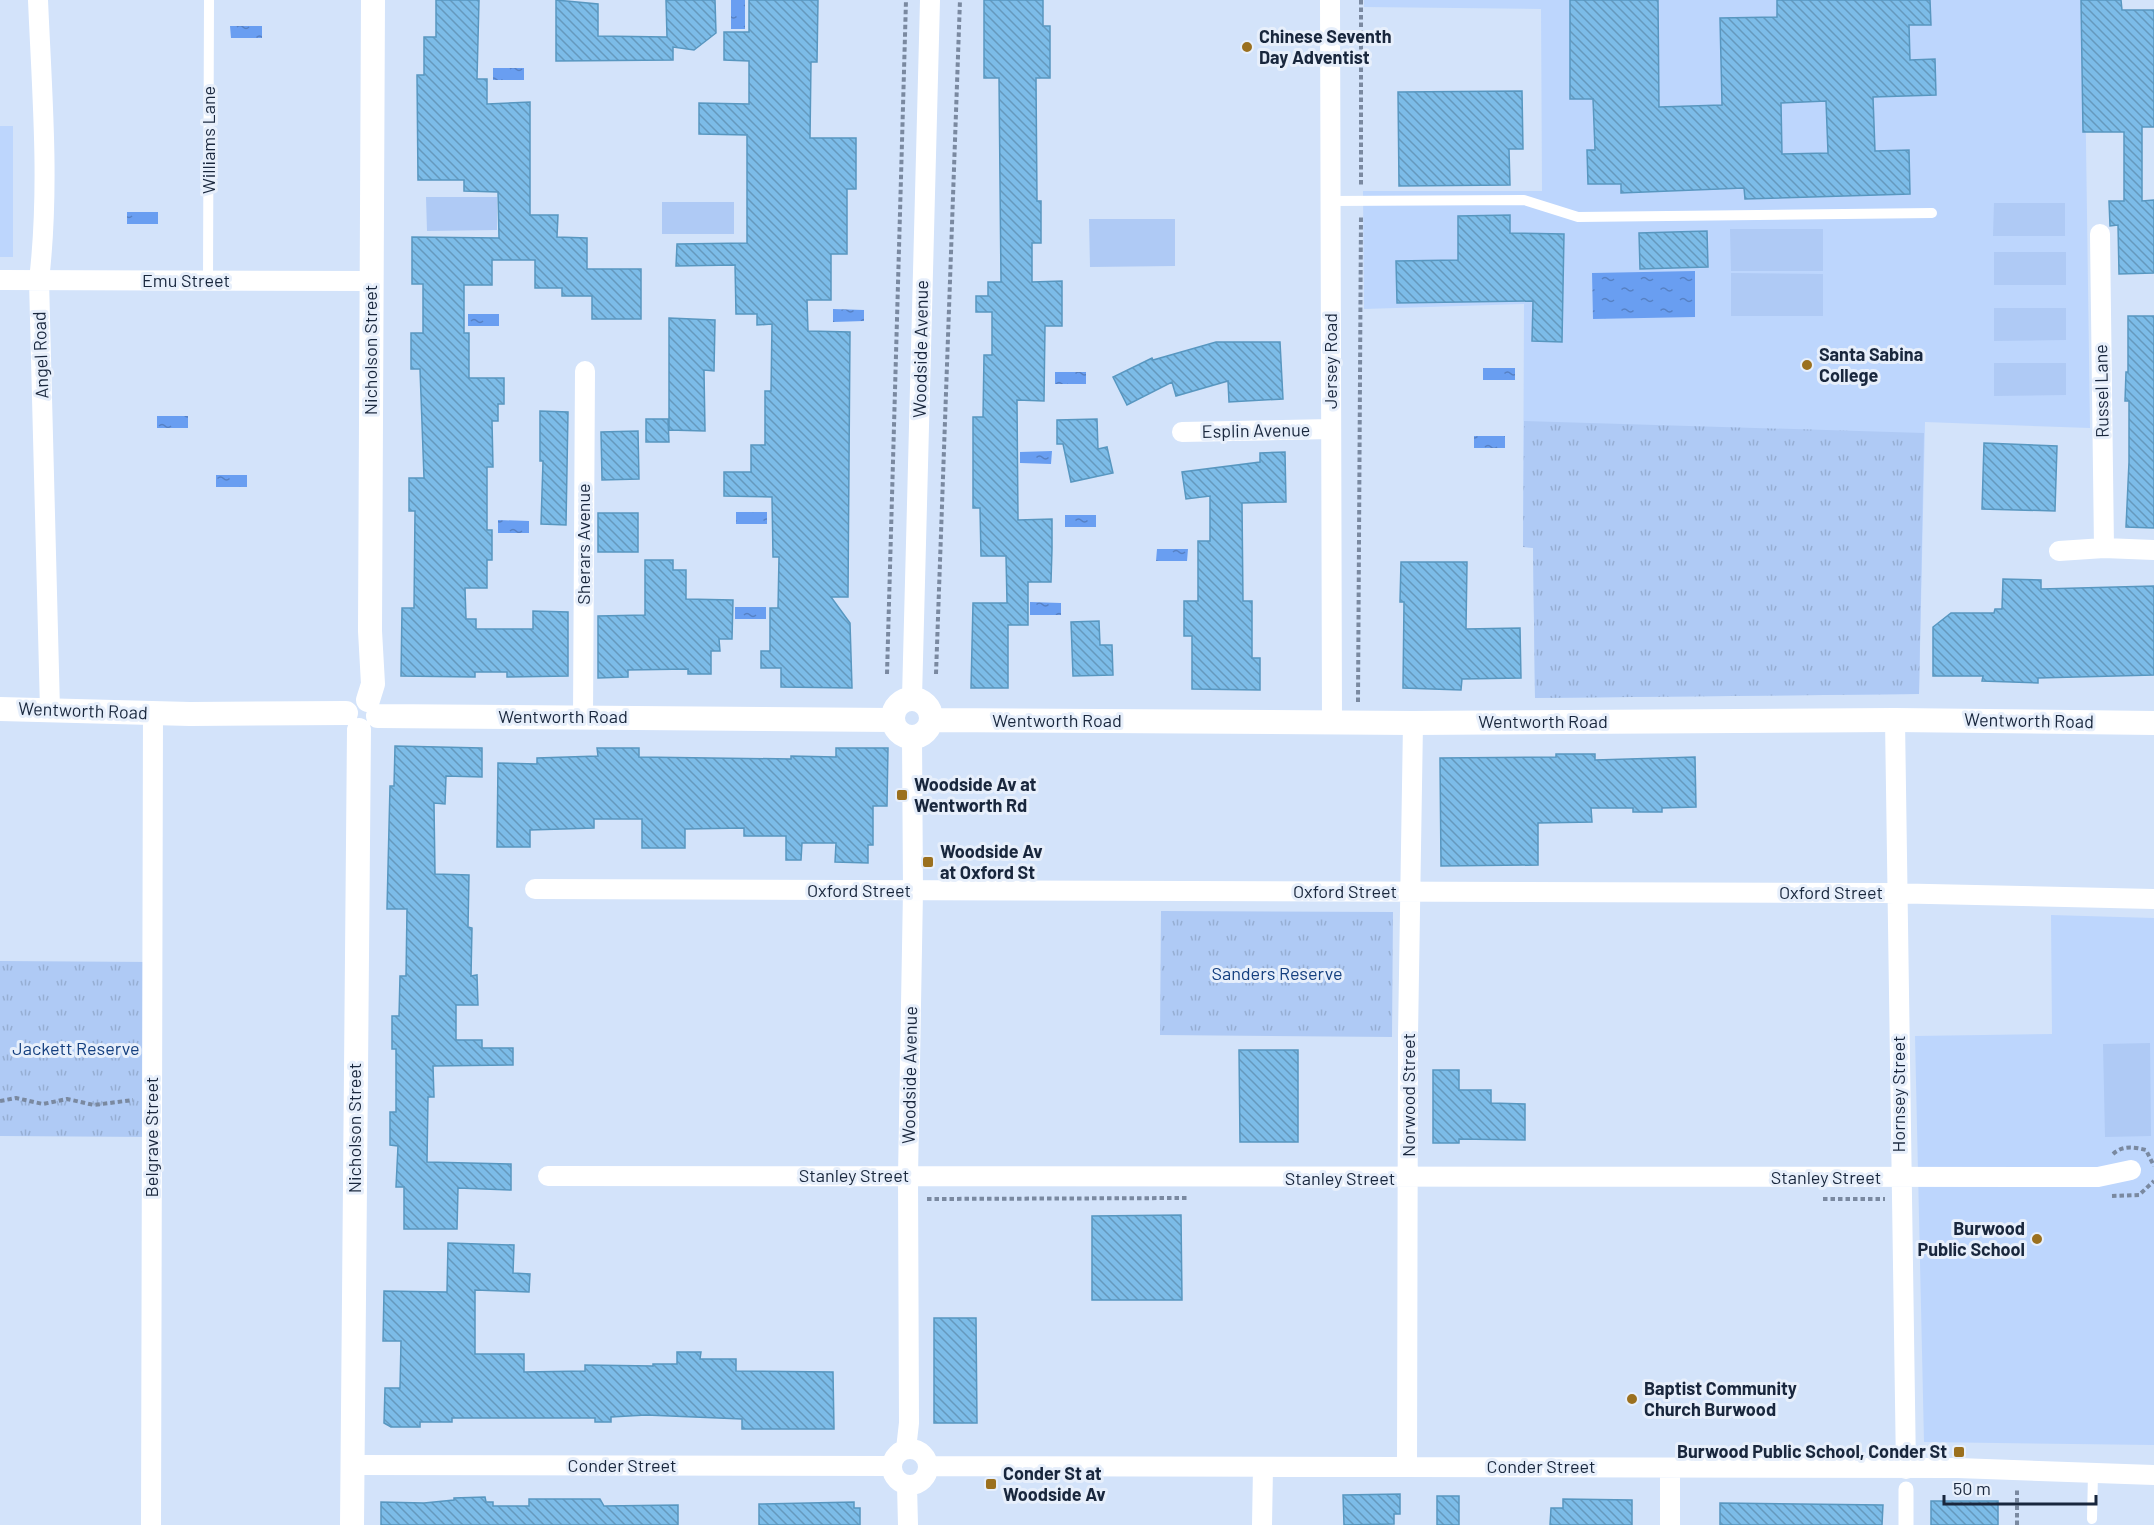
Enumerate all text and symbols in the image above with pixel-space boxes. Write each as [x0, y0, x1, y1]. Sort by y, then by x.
place label: Chinese Seventh Day Adventist [1259, 25, 1392, 68]
marker: Chinese Seventh Day Adventist [1240, 40, 1254, 54]
street label: Williams Lane [197, 86, 219, 194]
street label: Emu Street [142, 269, 230, 291]
street label: Woodside Avenue [908, 280, 932, 418]
street label: Nicholson Street [359, 285, 381, 415]
street label: Angel Road [27, 311, 53, 399]
street label: Jersey Road [1319, 313, 1341, 409]
place label: Santa Sabina College [1819, 343, 1923, 386]
street label: Russel Lane [2089, 344, 2113, 438]
marker: Santa Sabina College [1800, 358, 1814, 372]
street label: Esplin Avenue [1201, 418, 1311, 442]
street label: Sherars Avenue [572, 483, 594, 605]
street label: Wentworth Road [18, 697, 148, 723]
street label: Wentworth Road [498, 705, 628, 727]
street label: Wentworth Road [1964, 708, 2094, 732]
street label: Wentworth Road [992, 709, 1122, 731]
street label: Wentworth Road [1478, 710, 1608, 732]
place label: Woodside Av at Wentworth Rd [914, 773, 1037, 816]
marker: Woodside Av at Wentworth Rd [895, 788, 909, 802]
place label: Woodside Av at Oxford St [940, 840, 1043, 883]
marker: Woodside Av at Oxford St [921, 855, 935, 869]
street label: Oxford Street [807, 879, 911, 901]
street label: Oxford Street [1293, 880, 1397, 902]
street label: Oxford Street [1779, 881, 1883, 903]
park label: Sanders Reserve [1212, 962, 1342, 984]
street label: Woodside Avenue [897, 1006, 921, 1144]
street label: Norwood Street [1397, 1033, 1419, 1157]
street label: Hornsey Street [1887, 1036, 1909, 1152]
park label: Jackett Reserve [12, 1037, 140, 1059]
street label: Nicholson Street [343, 1063, 365, 1193]
street label: Belgrave Street [140, 1077, 162, 1197]
street label: Stanley Street [799, 1164, 909, 1186]
street label: Stanley Street [1771, 1166, 1881, 1188]
street label: Stanley Street [1285, 1167, 1395, 1189]
place label: Burwood Public School [1917, 1217, 2025, 1260]
marker: Burwood Public School [2030, 1232, 2044, 1246]
place label: Baptist Community Church Burwood [1644, 1377, 1797, 1420]
marker: Baptist Community Church Burwood [1625, 1392, 1639, 1406]
place label: Burwood Public School, Conder St [1677, 1440, 1947, 1462]
marker: Burwood Public School, Conder St [1952, 1445, 1966, 1459]
street label: Conder Street [567, 1454, 677, 1476]
street label: Conder Street [1486, 1455, 1596, 1477]
place label: Conder St at Woodside Av [1003, 1462, 1106, 1505]
scale bar [1944, 1468, 2096, 1506]
marker: Conder St at Woodside Av [984, 1477, 998, 1491]
text: 50 m [1953, 1477, 1991, 1499]

